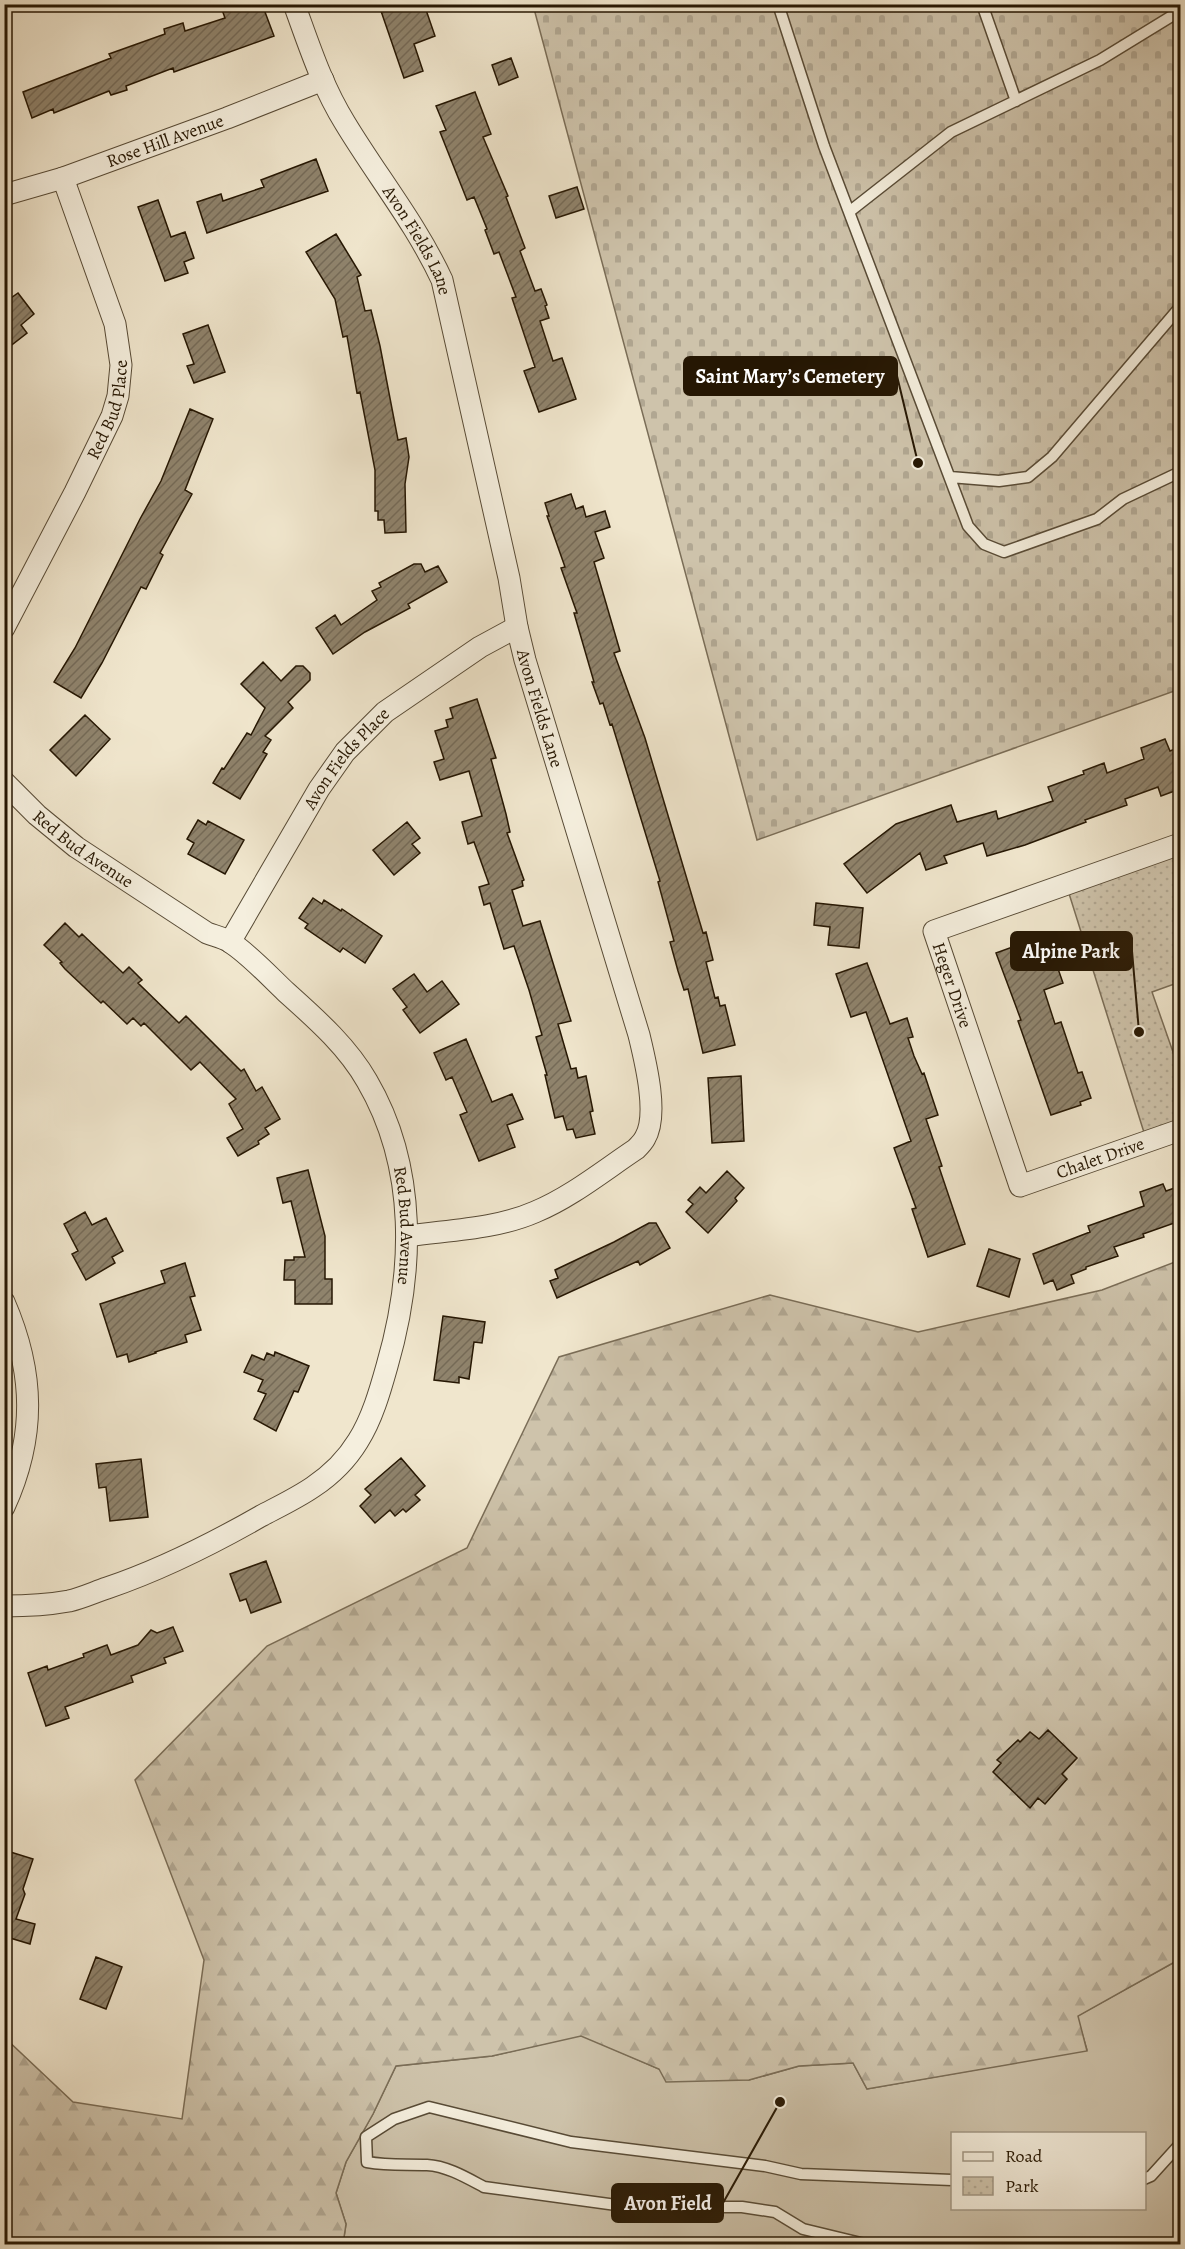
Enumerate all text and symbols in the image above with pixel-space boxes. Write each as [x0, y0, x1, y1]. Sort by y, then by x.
street label: Rose Hill Avenue [103, 108, 227, 173]
street label: Avon Fields Lane [377, 180, 457, 297]
callout: Saint Mary’s Cemetery [684, 357, 897, 395]
street label: Red Bud Place [81, 358, 133, 463]
text: Saint Mary’s Cemetery [695, 363, 885, 390]
street label: Avon Fields Lane [511, 646, 569, 771]
street label: Avon Fields Place [297, 702, 395, 815]
street label: Red Bud Avenue [28, 804, 138, 894]
callout: Alpine Park [1011, 932, 1132, 970]
text: Alpine Park [1021, 938, 1120, 965]
street label: Heger Drive [927, 939, 978, 1031]
street label: Chalet Drive [1053, 1131, 1147, 1184]
street label: Red Bud Avenue [388, 1164, 419, 1286]
legend [951, 2132, 1146, 2210]
text: Road [1005, 2144, 1043, 2168]
text: Park [1005, 2174, 1039, 2198]
callout: Avon Field [612, 2184, 723, 2222]
text: Avon Field [623, 2190, 712, 2217]

